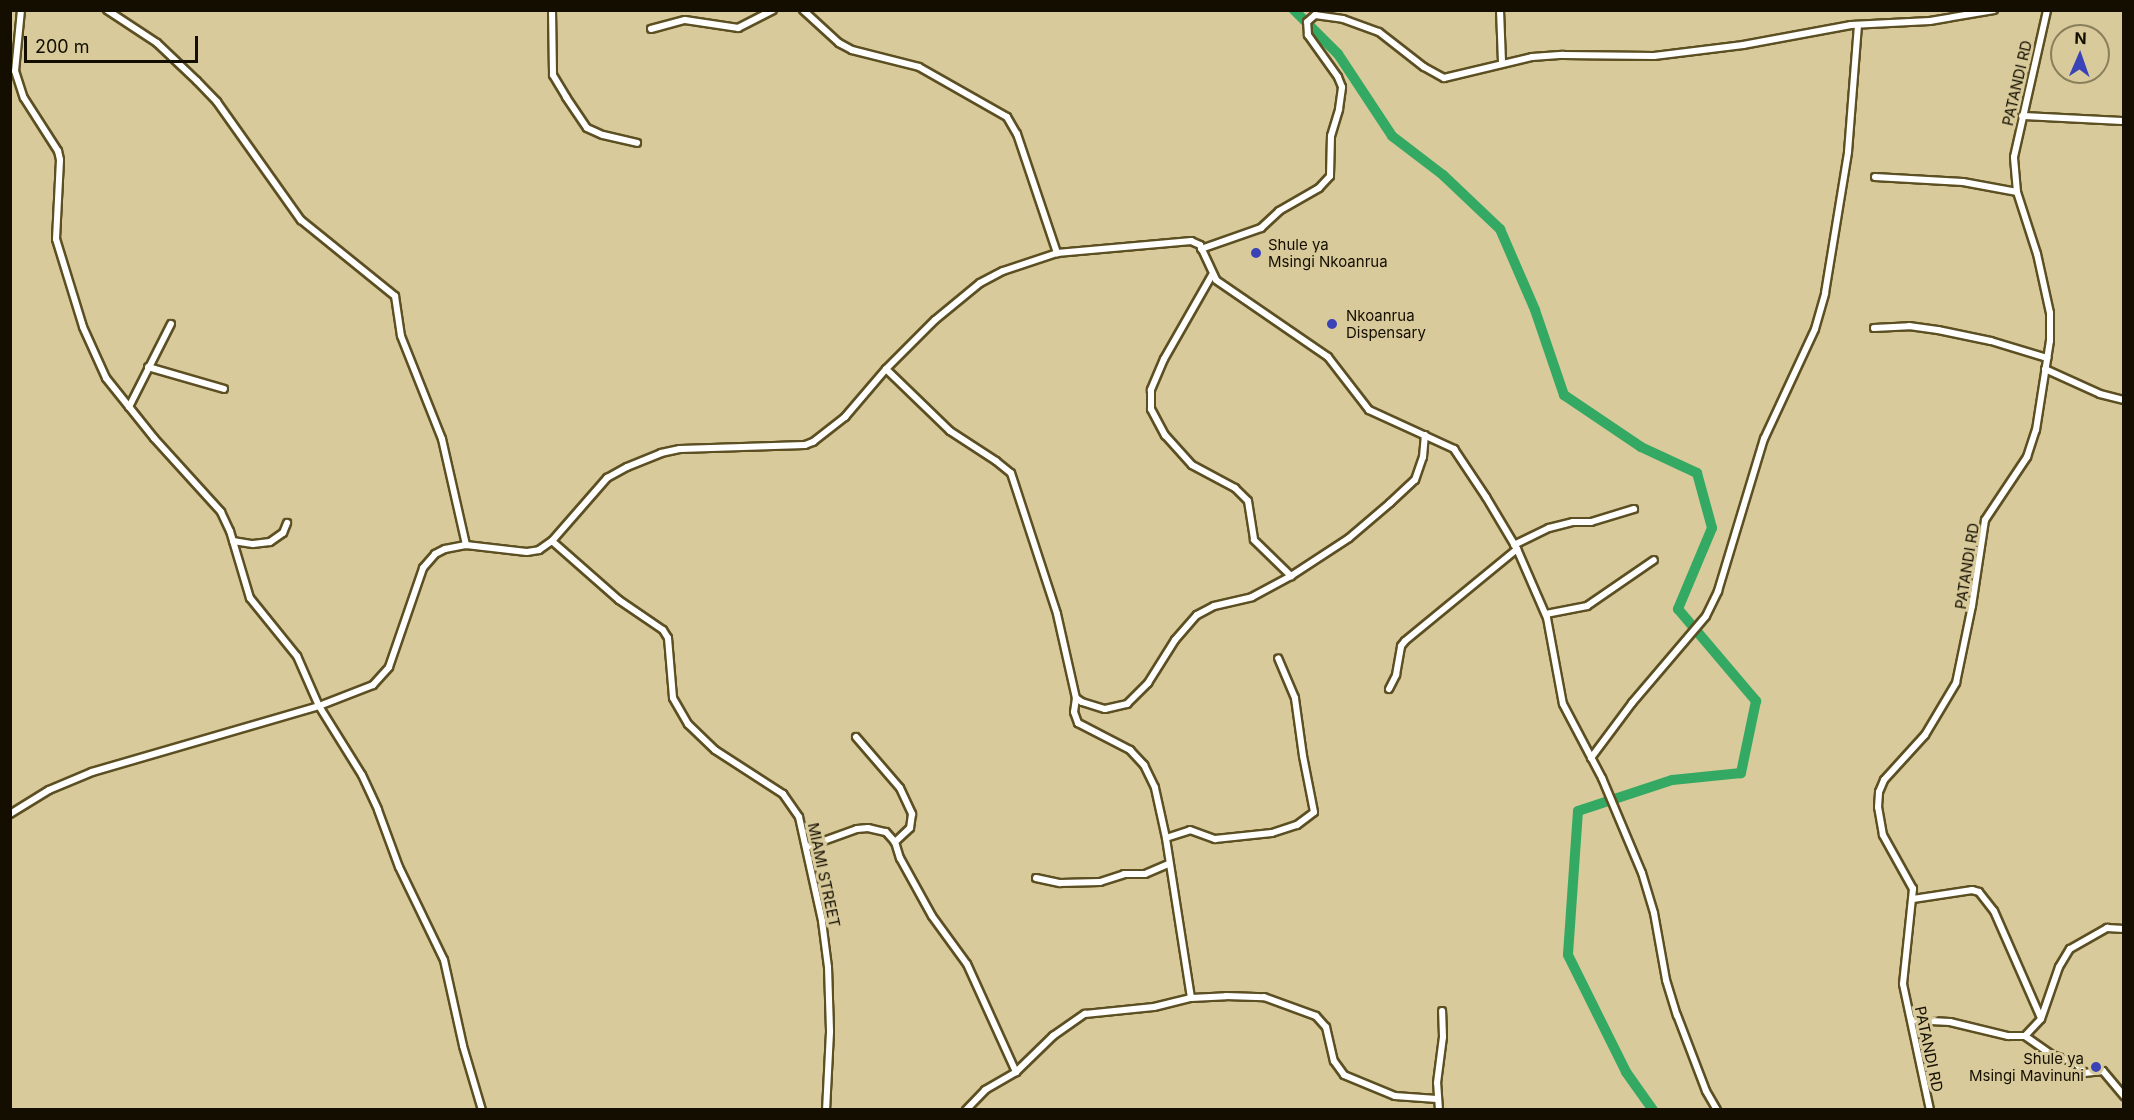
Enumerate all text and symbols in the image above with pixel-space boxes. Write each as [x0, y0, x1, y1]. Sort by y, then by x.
scale bar [27, 24, 201, 62]
north arrow [2050, 24, 2110, 84]
text: N [2074, 28, 2087, 48]
text: 200 m [35, 36, 90, 57]
street label: PATANDI RD [1998, 39, 2036, 127]
place label: Shule ya Msingi Nkoanrua [1268, 235, 1388, 270]
marker: Shule ya Msingi Nkoanrua [1249, 246, 1263, 260]
place label: Nkoanrua Dispensary [1346, 306, 1426, 341]
marker: Nkoanrua Dispensary [1323, 315, 1341, 333]
street label: PATANDI RD [1951, 522, 1983, 610]
street label: MIAMI STREET [804, 821, 844, 929]
street label: PATANDI RD [1911, 1005, 1947, 1093]
place label: Shule ya Msingi Mavinuni [1969, 1049, 2084, 1084]
marker: Shule ya Msingi Mavinuni [2089, 1060, 2103, 1074]

